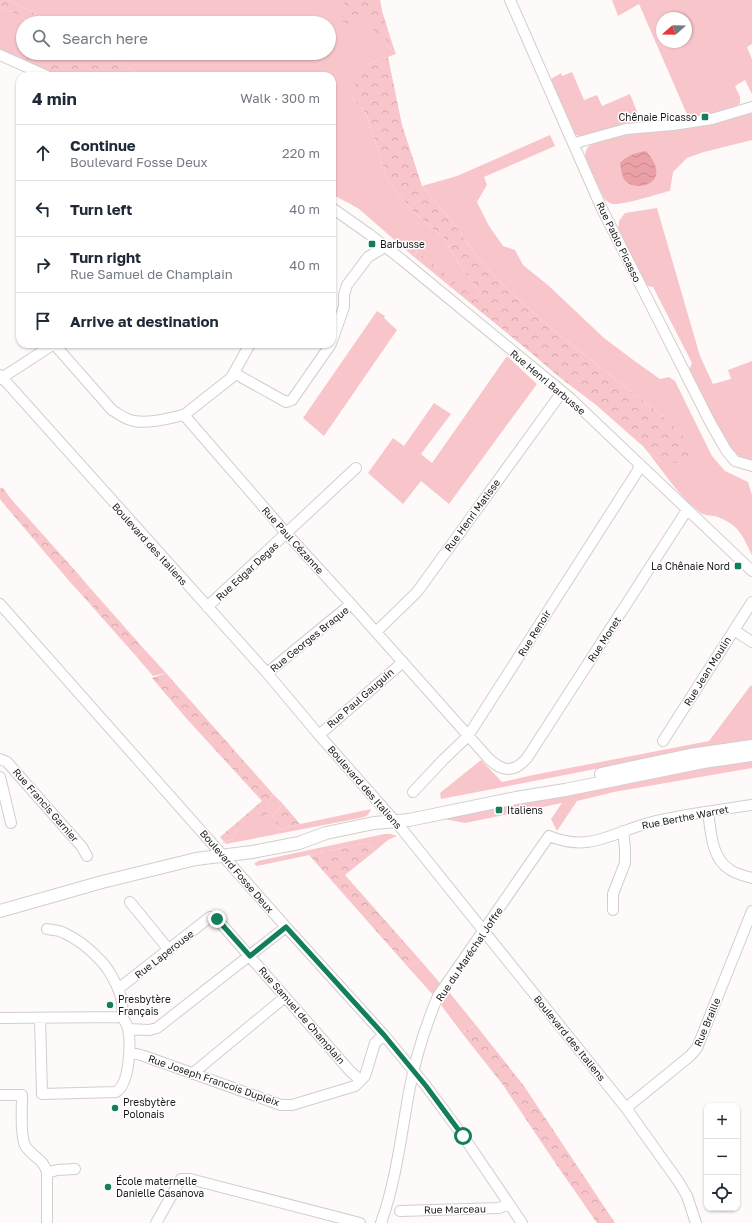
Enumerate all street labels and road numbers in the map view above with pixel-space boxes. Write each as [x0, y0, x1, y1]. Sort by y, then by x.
street label: Rue Pablo Picasso [594, 200, 644, 284]
street label: Rue Henri Barbusse [508, 347, 588, 417]
street label: Rue Henri Matisse [442, 476, 502, 554]
street label: Boulevard des Italiens [110, 500, 190, 588]
street label: Rue Paul Cézanne [260, 504, 326, 576]
street label: Rue Edgar Degas [213, 539, 281, 603]
street label: Rue Georges Braque [267, 604, 351, 674]
street label: Rue Renoir [515, 608, 553, 658]
street label: Rue Monet [585, 614, 623, 664]
street label: Rue Jean Moulin [681, 634, 733, 708]
street label: Rue Paul Gauguin [324, 666, 396, 730]
street label: Boulevard des Italiens [326, 743, 404, 831]
street label: Rue Francis Garnier [11, 766, 81, 844]
street label: Rue Berthe Warret [640, 803, 730, 831]
street label: Boulevard Fosse Deux [198, 827, 277, 915]
street label: Rue du Maréchal Joffre [433, 905, 505, 1003]
street label: Rue Laperouse [132, 927, 196, 981]
street label: Rue Samuel de Champlain [256, 964, 348, 1066]
street label: Boulevard des Italiens [532, 993, 608, 1083]
street label: Rue Braille [691, 996, 723, 1048]
street label: Rue Joseph Francois Dupleix [147, 1052, 282, 1108]
street label: Rue Marceau [424, 1202, 486, 1216]

